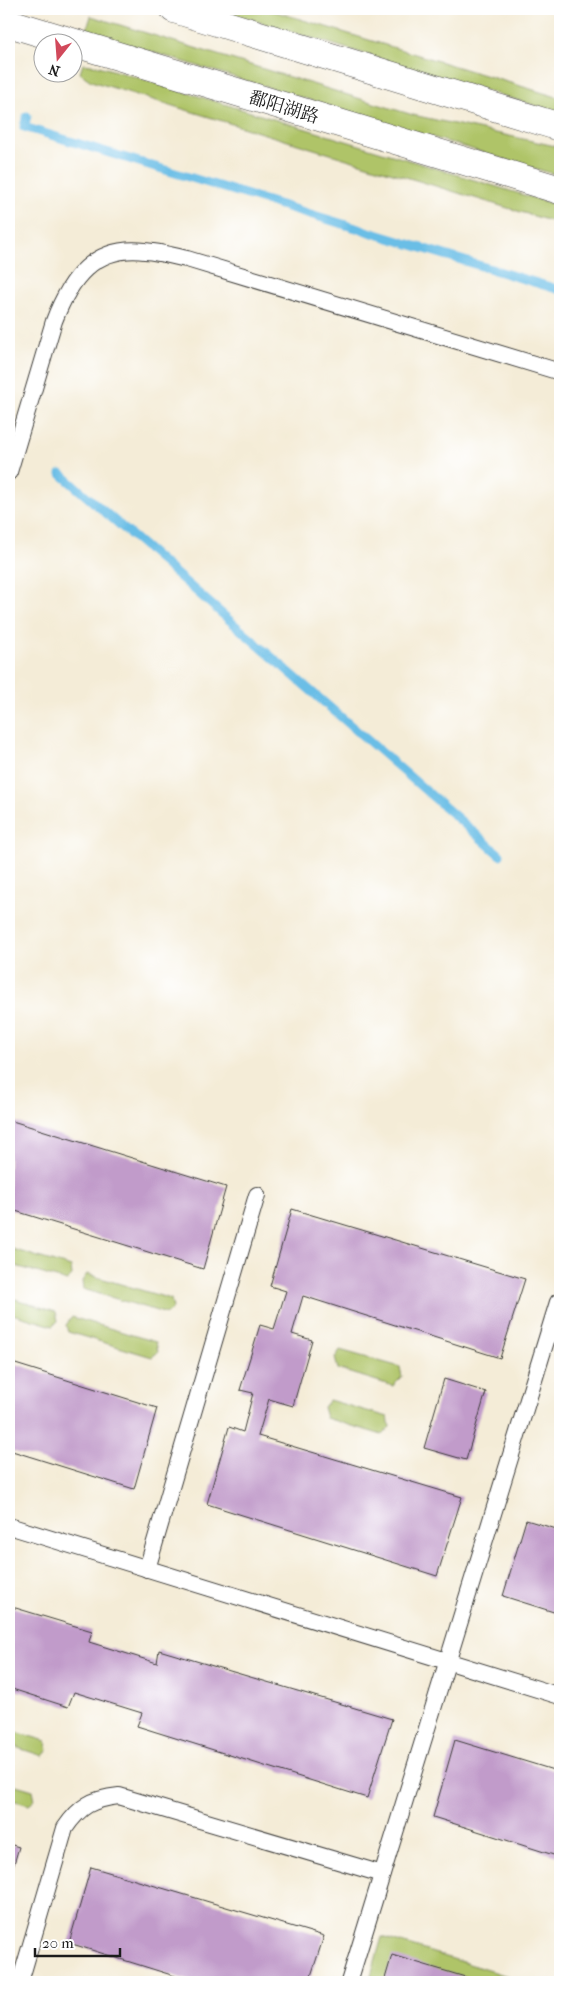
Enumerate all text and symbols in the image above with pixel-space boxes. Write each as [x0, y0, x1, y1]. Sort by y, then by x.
north arrow [32, 32, 82, 82]
text: N [46, 60, 62, 80]
street label: 鄱阳湖路 [246, 87, 321, 128]
scale bar [35, 1926, 120, 1958]
text: 20 m [42, 1934, 74, 1952]

